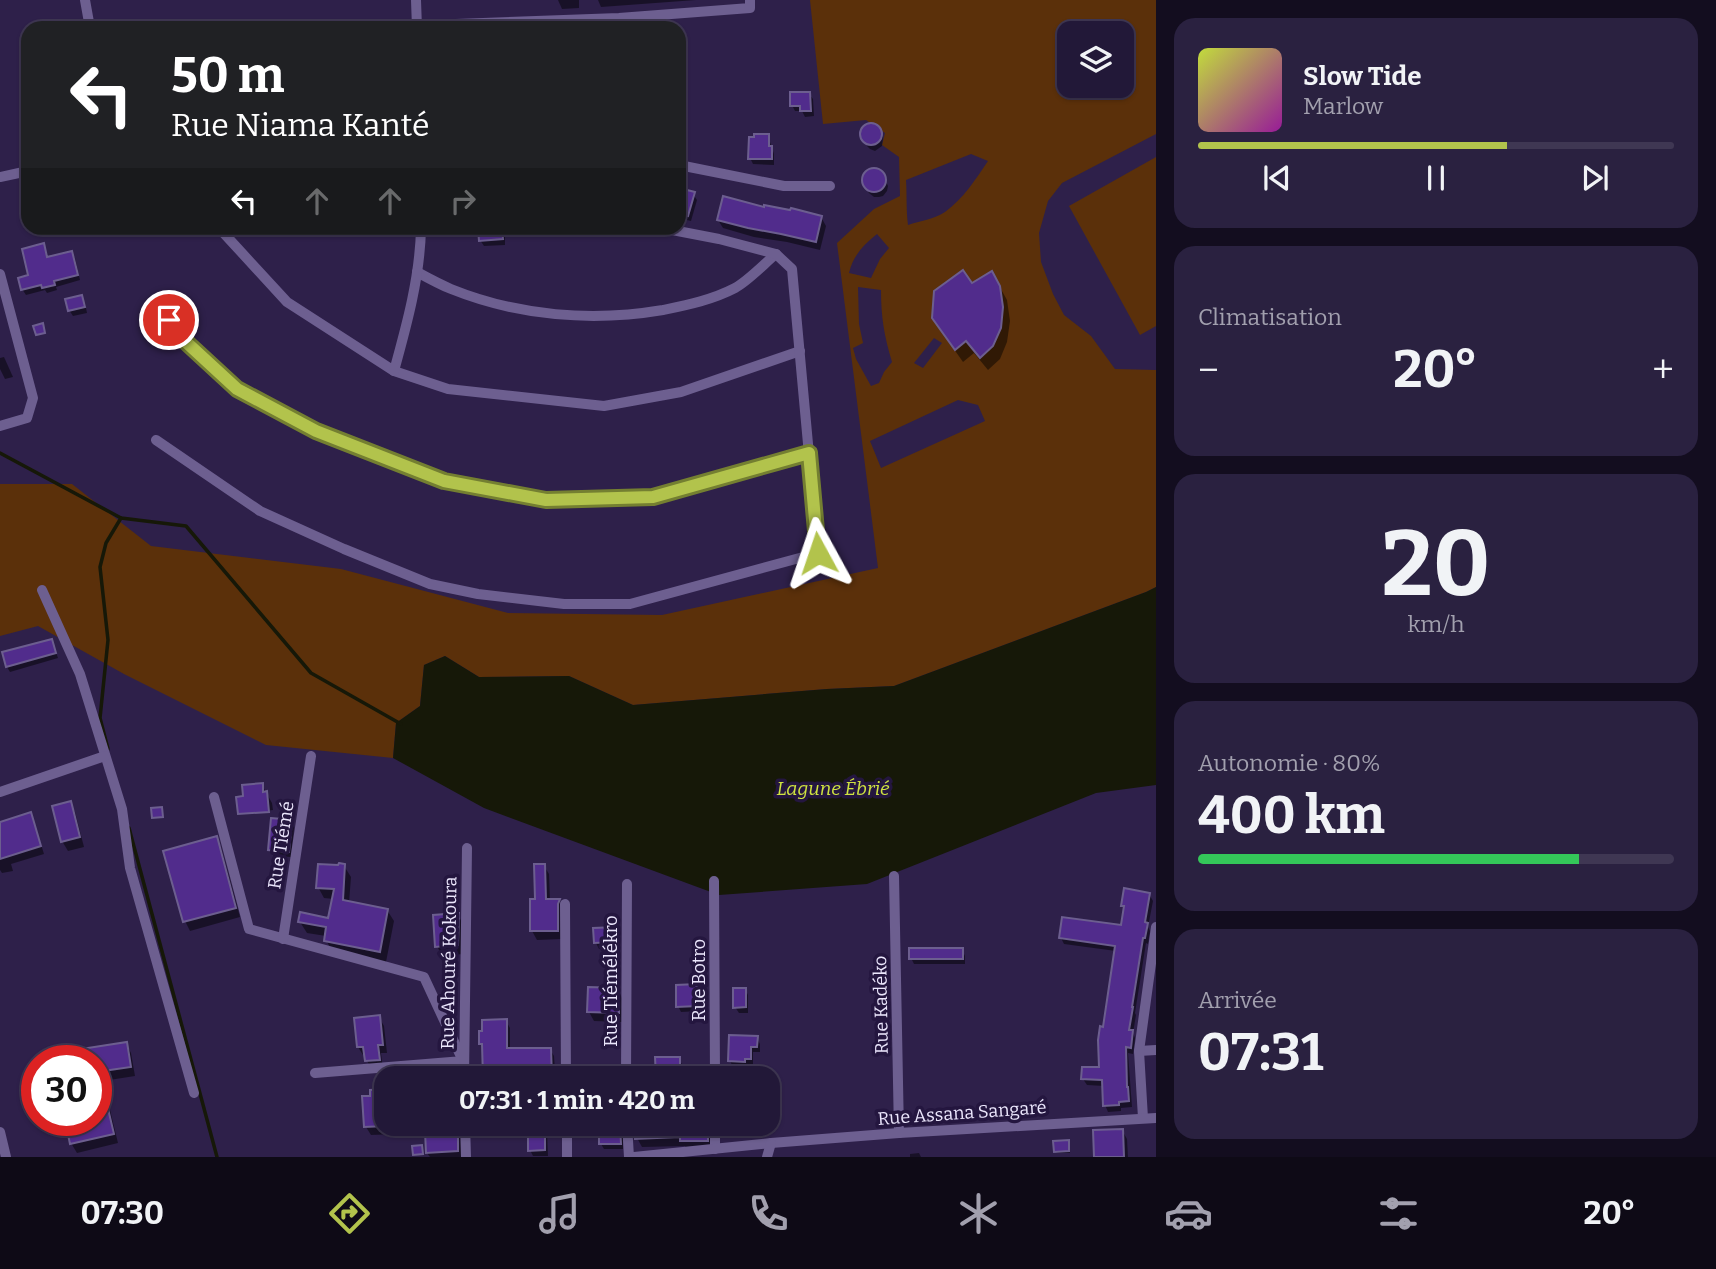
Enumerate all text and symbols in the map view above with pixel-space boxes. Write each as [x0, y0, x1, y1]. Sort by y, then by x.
map controls [1057, 21, 1134, 98]
button: layers [1057, 21, 1134, 98]
text: 50 m [171, 46, 284, 105]
icon: left [56, 49, 147, 140]
text: Slow Tide [1303, 61, 1422, 92]
text: Marlow [1303, 92, 1383, 120]
text: Rue Niama Kanté [171, 106, 429, 144]
icon: previous [1258, 159, 1296, 197]
icon: pause [1417, 159, 1455, 197]
icon: next [1576, 159, 1614, 197]
icon: left [225, 182, 263, 220]
icon: ahead [298, 182, 336, 220]
icon: ahead [371, 182, 409, 220]
icon: right [444, 182, 482, 220]
pin [139, 290, 199, 350]
icon: arrive [150, 301, 188, 339]
text: Climatisation [1198, 303, 1342, 331]
text: 20° [1393, 338, 1478, 401]
text: − [1198, 347, 1219, 393]
text: + [1652, 347, 1674, 393]
text: 20 [1381, 510, 1491, 619]
position arrow [781, 516, 855, 590]
text: km/h [1408, 610, 1464, 638]
text: Autonomie · 80% [1198, 749, 1380, 777]
water label: Lagune Ébrié [776, 777, 890, 800]
text: 400 km [1198, 784, 1385, 847]
street label: Rue Tiémé [263, 800, 299, 890]
street label: Rue Ahouré Kokoura [436, 876, 462, 1050]
street label: Rue Tiémélékro [600, 915, 622, 1047]
street label: Rue Botro [688, 939, 710, 1021]
street label: Rue Kadéko [869, 956, 893, 1054]
text: Arrivée [1198, 986, 1277, 1014]
text: 07:31 [1198, 1021, 1324, 1084]
speed limit sign: 30 [21, 1045, 112, 1136]
text: 07:31 · 1 min · 420 m [459, 1085, 695, 1116]
street label: Rue Assana Sangaré [877, 1096, 1047, 1130]
icon: directions [325, 1189, 374, 1238]
icon: music [535, 1189, 584, 1238]
icon: phone [744, 1189, 793, 1238]
icon: climate [954, 1189, 1003, 1238]
icon: car [1164, 1189, 1213, 1238]
icon: filters [1374, 1189, 1423, 1238]
text: 07:30 [80, 1194, 164, 1232]
text: 20° [1583, 1194, 1636, 1232]

